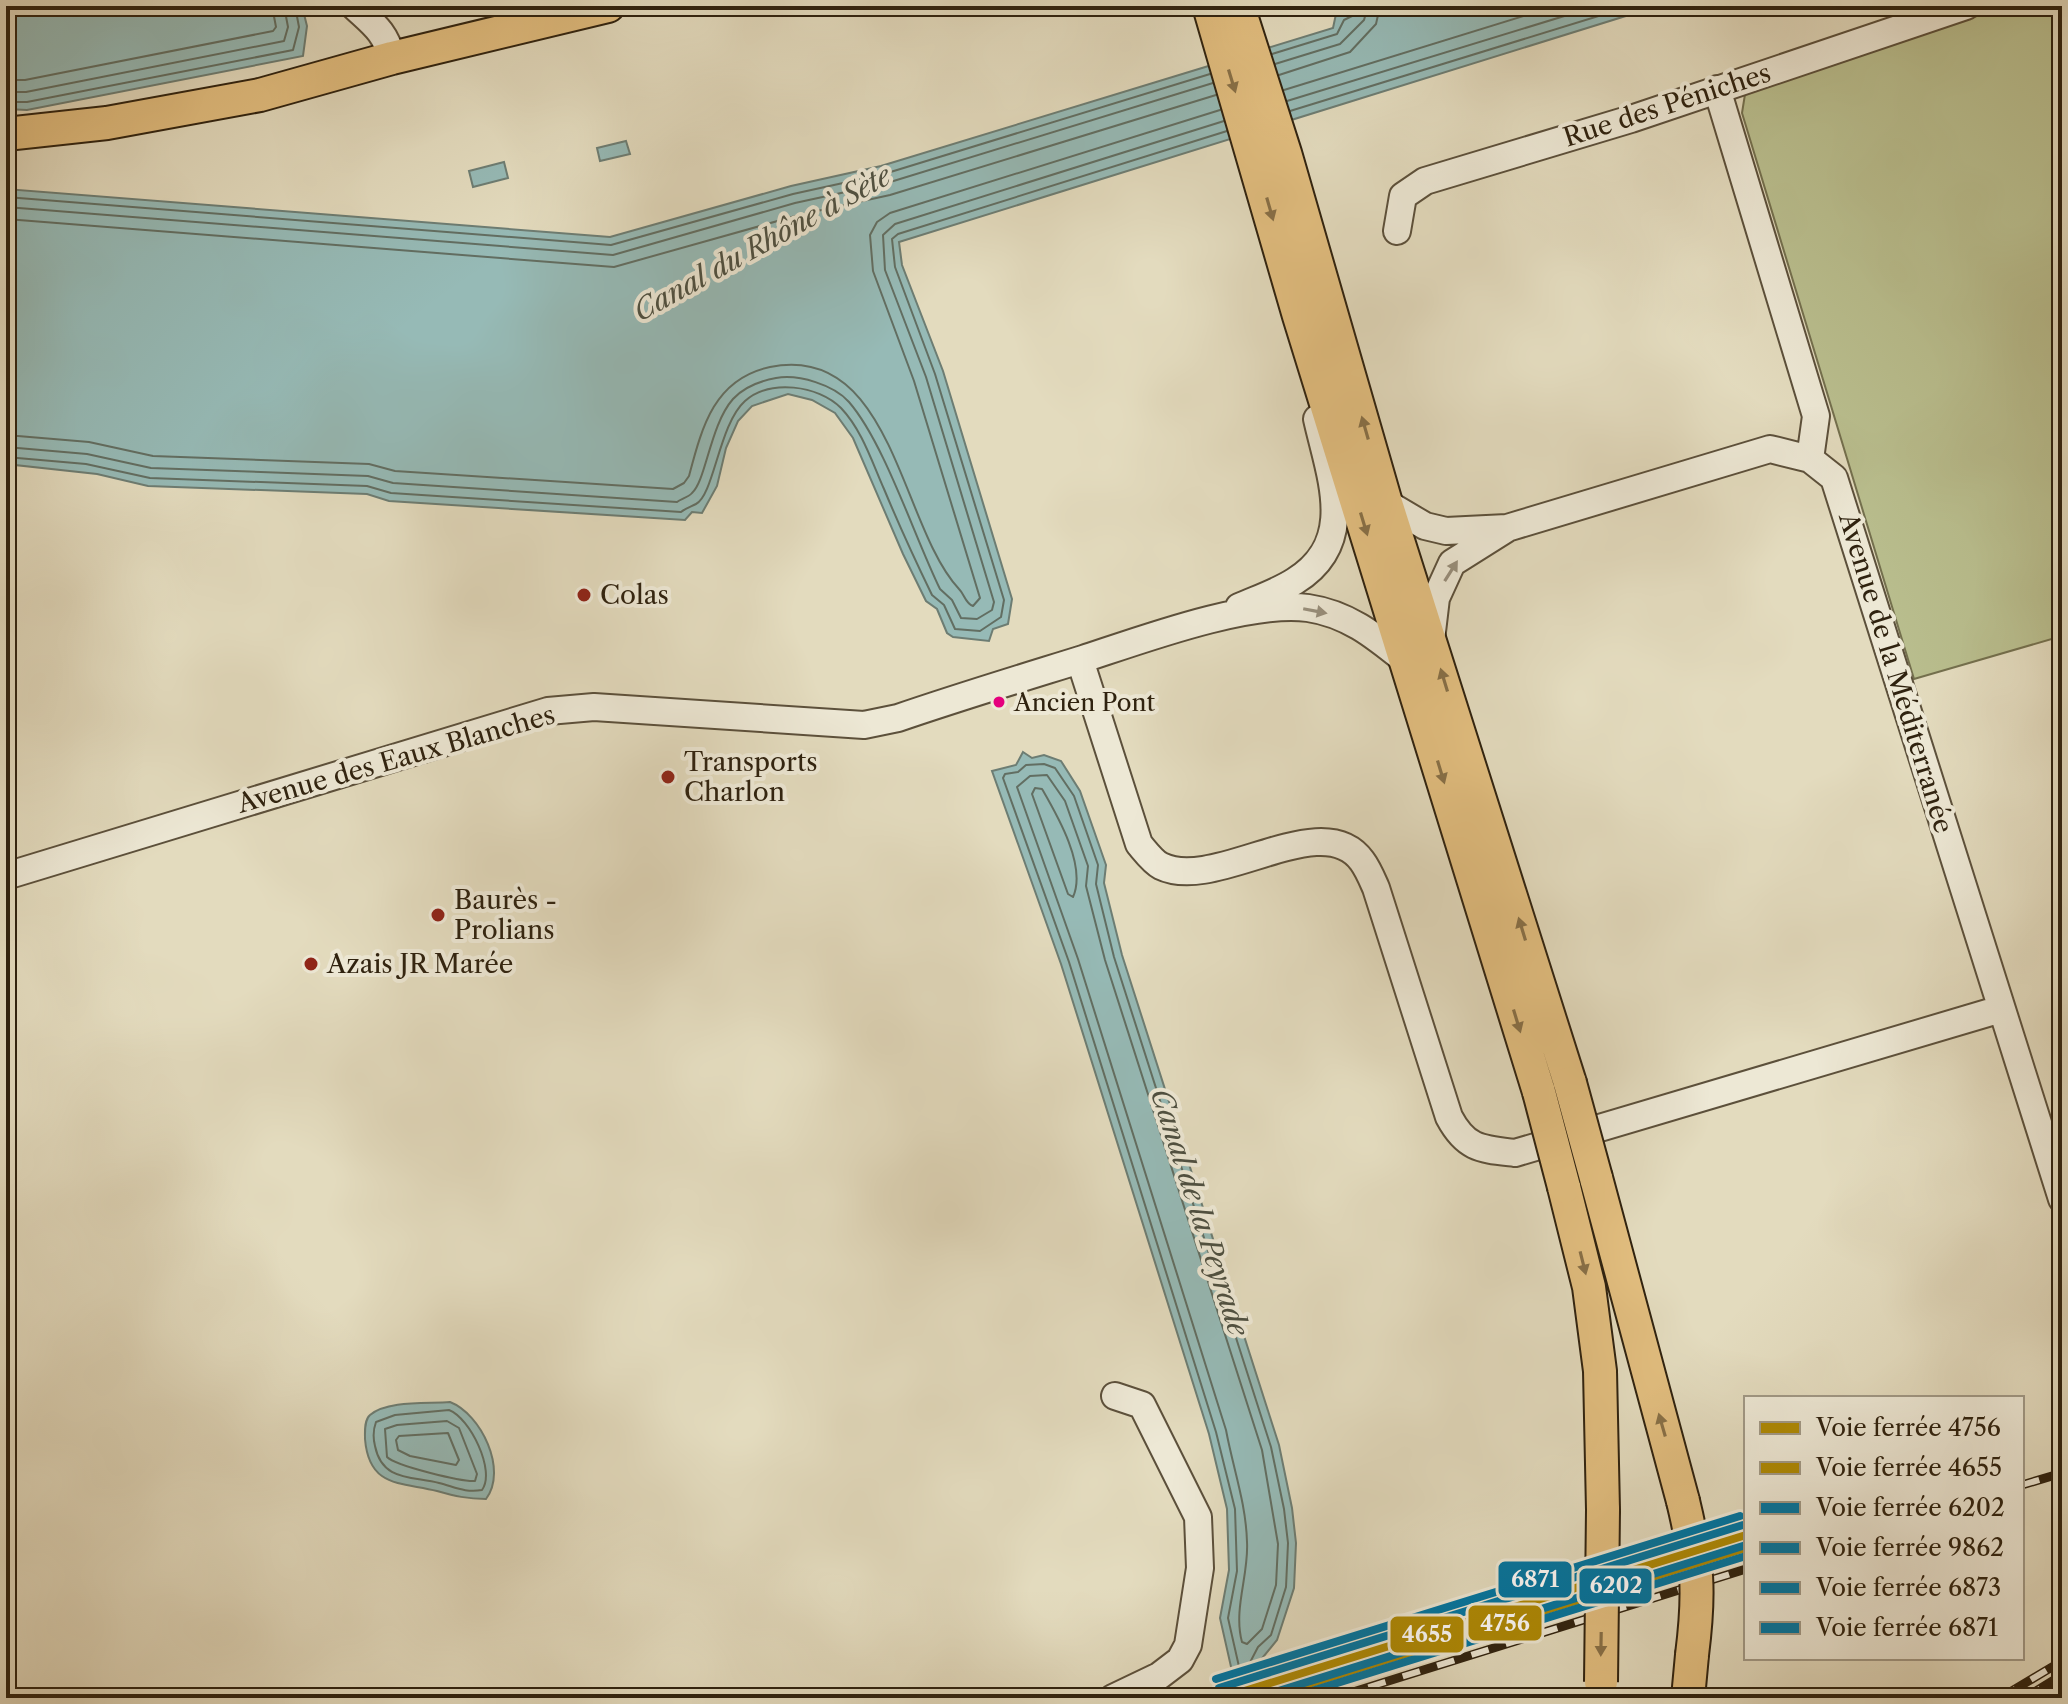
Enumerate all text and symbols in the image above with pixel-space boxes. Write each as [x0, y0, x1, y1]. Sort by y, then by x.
street label: Rue des Péniches [1559, 56, 1775, 154]
one-way arrow [1226, 69, 1239, 93]
water label: Canal du Rhône à Sète [627, 157, 898, 328]
one-way arrow [1264, 197, 1277, 221]
one-way arrow [1358, 415, 1371, 439]
street label: Avenue de la Méditerranée [1832, 508, 1960, 837]
one-way arrow [1358, 512, 1371, 536]
one-way arrow [1443, 561, 1458, 582]
place label: Colas [600, 579, 669, 611]
marker: Colas [575, 586, 593, 604]
one-way arrow [1303, 605, 1328, 617]
one-way arrow [1437, 668, 1450, 692]
place label: Ancien Pont [1013, 688, 1156, 717]
marker: Ancien Pont [991, 694, 1007, 710]
street label: Avenue des Eaux Blanches [233, 698, 559, 820]
place label: Transports Charlon [684, 746, 817, 808]
one-way arrow [1435, 760, 1448, 784]
marker: Transports Charlon [659, 768, 677, 786]
place label: Baurès - Prolians [454, 884, 557, 946]
marker: Baurès - Prolians [429, 906, 447, 924]
one-way arrow [1515, 916, 1527, 940]
place label: Azais JR Marée [326, 948, 513, 980]
marker: Azais JR Marée [302, 955, 320, 973]
one-way arrow [1512, 1009, 1524, 1033]
water label: Canal de la Peyrade [1144, 1084, 1257, 1341]
one-way arrow [1577, 1250, 1589, 1275]
legend [1744, 1396, 2024, 1660]
one-way arrow [1656, 1413, 1668, 1438]
text: Voie ferrée 4756 [1815, 1413, 2001, 1442]
text: Voie ferrée 4655 [1815, 1453, 2002, 1482]
text: Voie ferrée 6202 [1815, 1493, 2005, 1522]
text: Voie ferrée 9862 [1815, 1533, 2004, 1562]
line badge: 6871 [1497, 1560, 1573, 1599]
text: 6871 [1511, 1566, 1559, 1593]
line badge: 6202 [1578, 1567, 1653, 1605]
text: 6202 [1589, 1572, 1643, 1599]
text: Voie ferrée 6873 [1815, 1573, 2001, 1602]
line badge: 4756 [1467, 1604, 1543, 1642]
text: 4756 [1480, 1610, 1530, 1637]
text: Voie ferrée 6871 [1815, 1613, 1998, 1642]
line badge: 4655 [1389, 1615, 1465, 1654]
text: 4655 [1402, 1621, 1452, 1648]
one-way arrow [1595, 1632, 1608, 1657]

